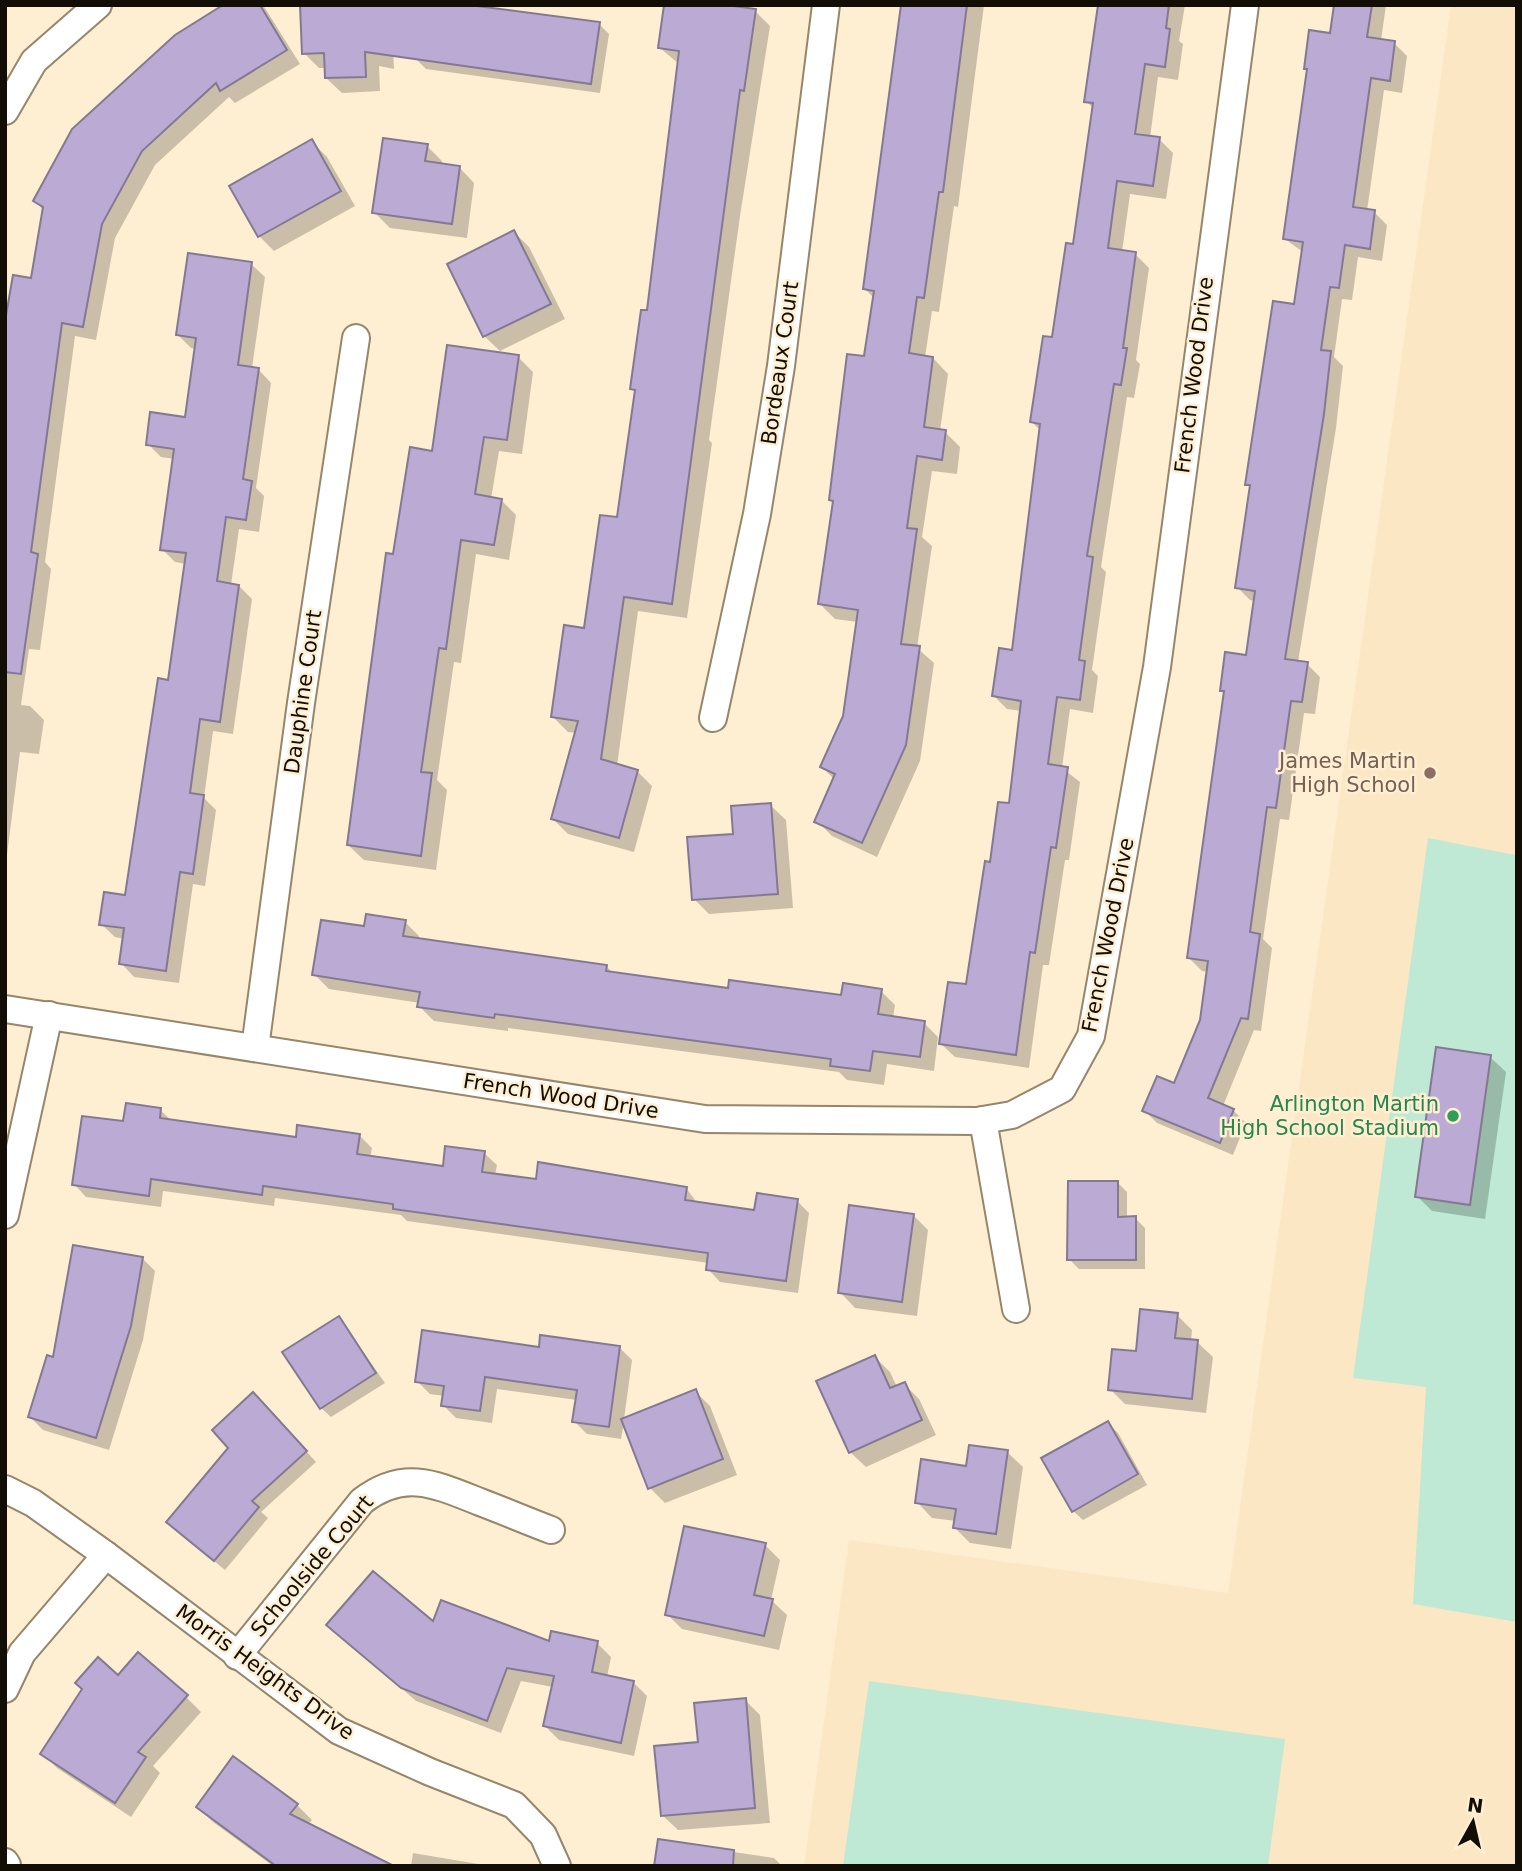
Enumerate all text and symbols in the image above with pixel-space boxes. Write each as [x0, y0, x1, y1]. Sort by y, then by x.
street label: French Wood Drive [1170, 275, 1218, 475]
street label: Bordeaux Court [757, 280, 803, 446]
street label: Dauphine Court [280, 608, 326, 776]
place label: James Martin High School [1277, 749, 1416, 797]
marker: James Martin High School [1422, 765, 1438, 781]
street label: French Wood Drive [1077, 836, 1139, 1034]
street label: French Wood Drive [461, 1069, 661, 1123]
place label: Arlington Martin High School Stadium [1220, 1092, 1439, 1140]
marker: Arlington Martin High School Stadium [1445, 1108, 1461, 1124]
street label: Schoolside Court [246, 1490, 378, 1642]
street label: Morris Heights Drive [171, 1599, 359, 1745]
north arrow [1438, 1787, 1508, 1857]
text: N [1466, 1793, 1485, 1817]

